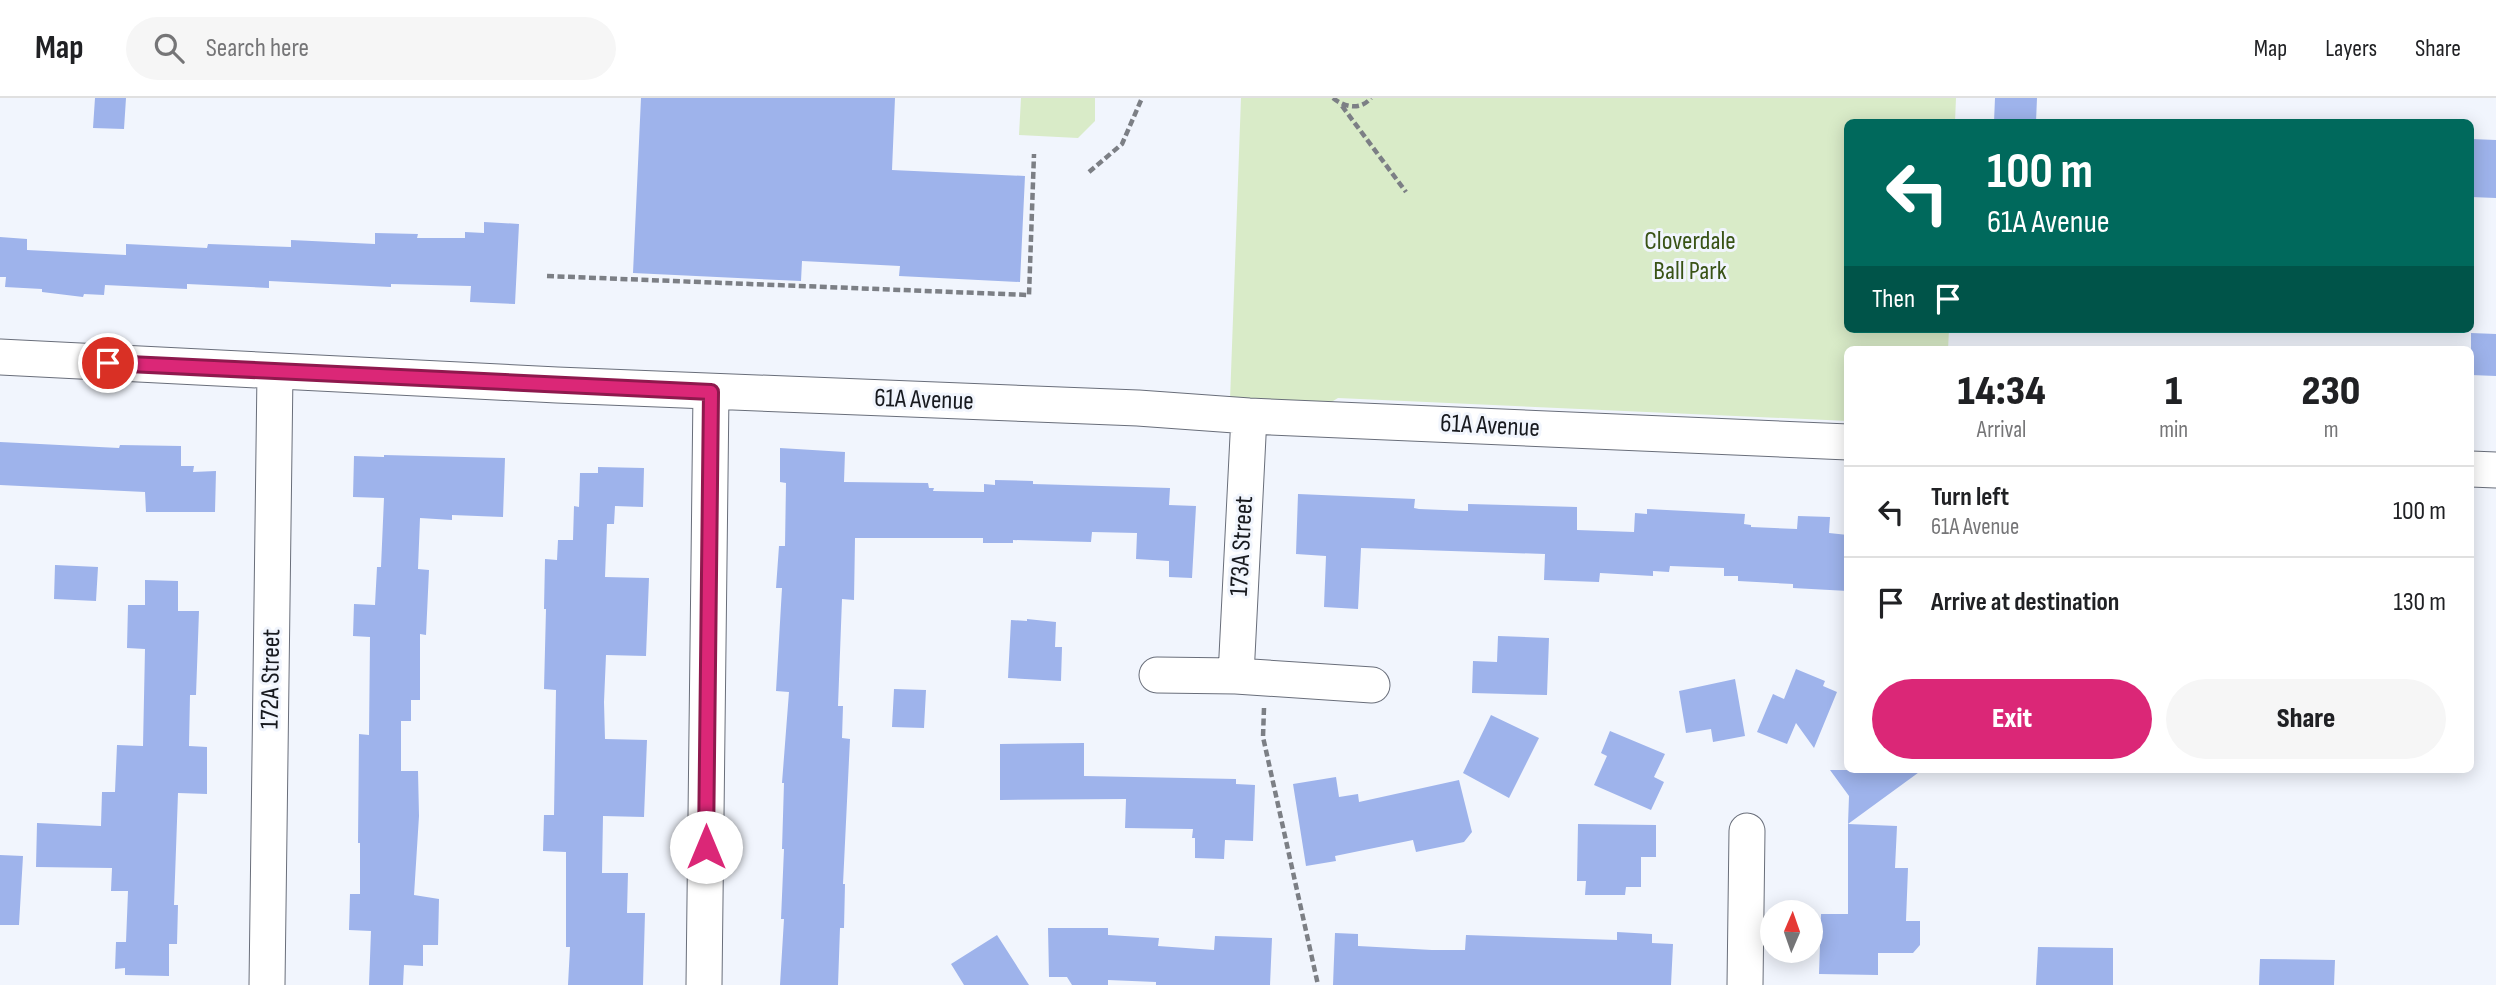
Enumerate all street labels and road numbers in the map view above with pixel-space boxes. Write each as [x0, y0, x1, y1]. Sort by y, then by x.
street label: 61A Avenue [874, 383, 974, 417]
street label: 61A Avenue [1439, 408, 1541, 444]
street label: 173A Street [1224, 495, 1260, 597]
street label: 172A Street [255, 629, 287, 729]

